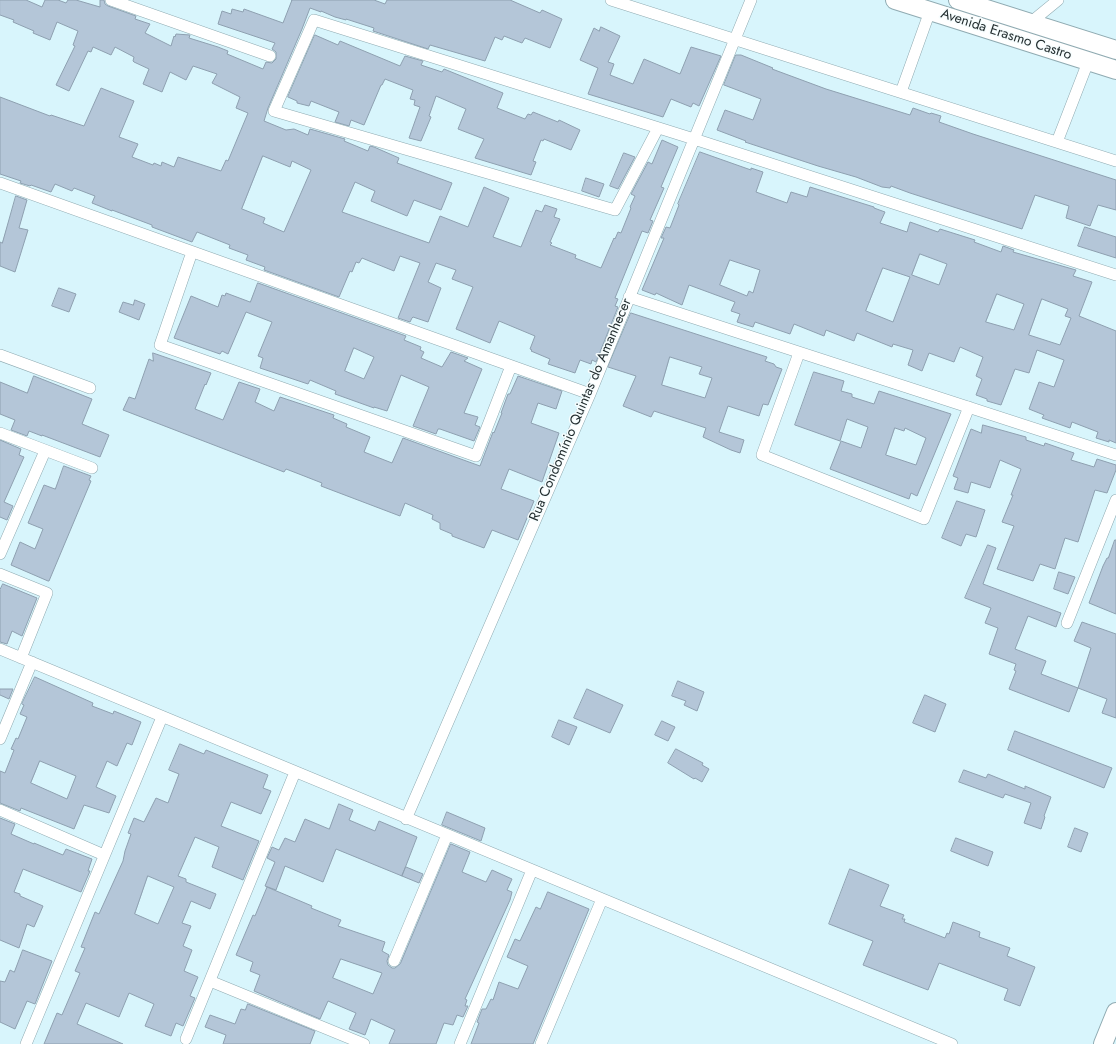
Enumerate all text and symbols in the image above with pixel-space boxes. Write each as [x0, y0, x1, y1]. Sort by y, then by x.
street label: Avenida Erasmo Castro [938, 6, 1074, 64]
street label: Rua Condomínio Quintas do Amanhecer [526, 296, 636, 524]

